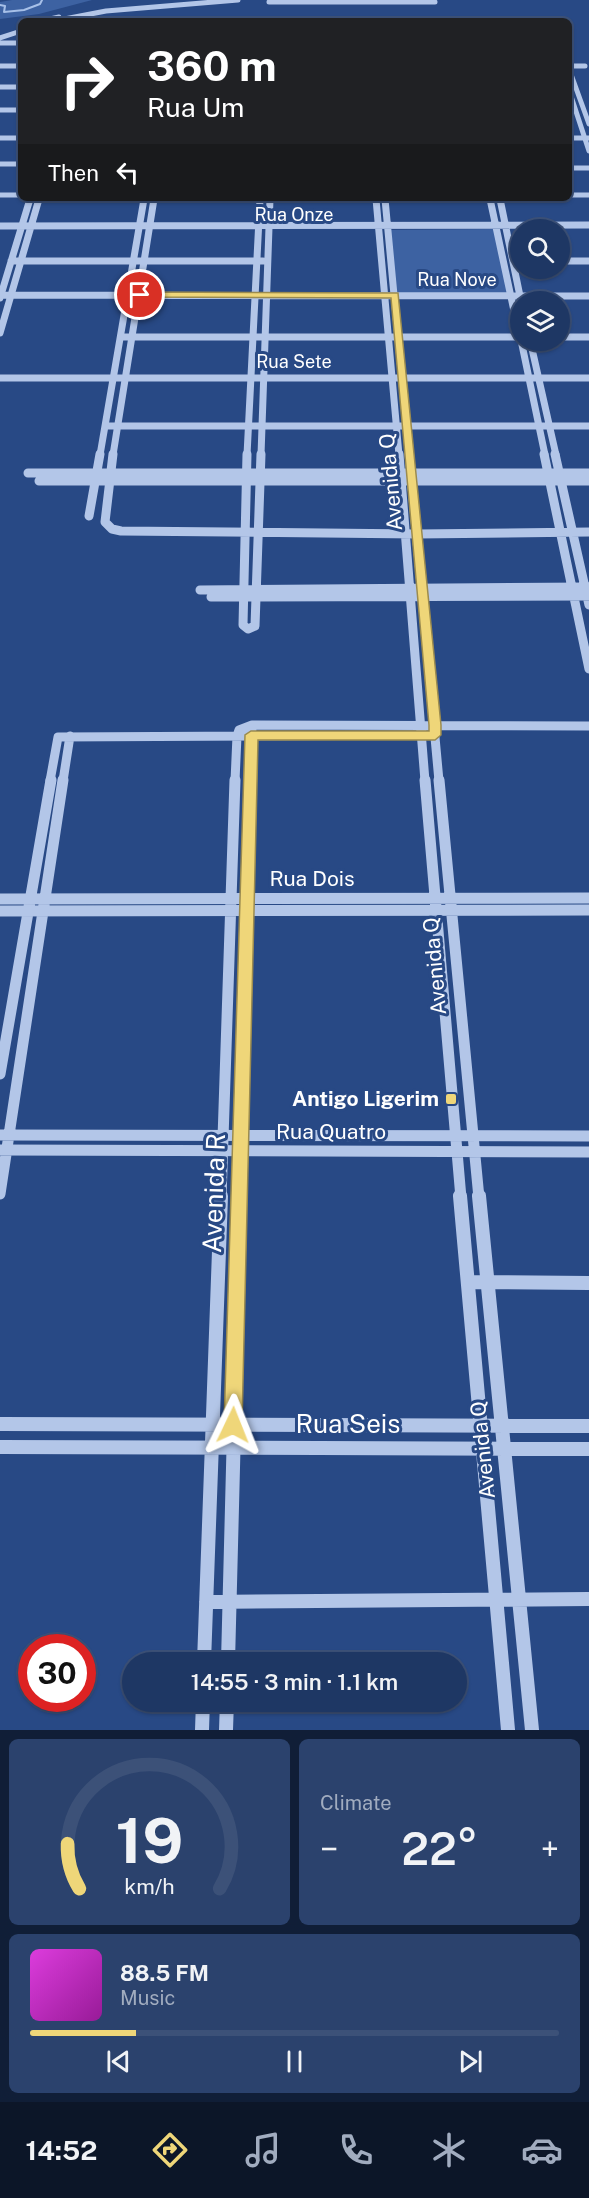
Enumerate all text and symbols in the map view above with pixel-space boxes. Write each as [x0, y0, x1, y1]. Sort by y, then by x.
text: 360 m [147, 41, 277, 90]
icon: right [48, 42, 126, 120]
text: Rua Um [147, 91, 244, 123]
icon: left [111, 156, 144, 189]
text: Then [48, 160, 99, 186]
street label: Rua Onze [254, 204, 334, 225]
map controls [510, 219, 570, 351]
button: search [510, 219, 570, 279]
pin [114, 269, 165, 320]
street label: Rua Nove [417, 269, 497, 290]
icon: arrive [123, 278, 156, 311]
button: layers [510, 291, 570, 351]
street label: Rua Sete [256, 351, 332, 372]
street label: Avenida Q [374, 432, 407, 532]
street label: Rua Dois [269, 866, 355, 891]
street label: Avenida Q [418, 916, 451, 1016]
place label: Antigo Ligerim [292, 1086, 439, 1111]
marker: Antigo Ligerim [444, 1092, 458, 1106]
street label: Rua Quatro [276, 1119, 386, 1144]
street label: Avenida R [196, 1133, 231, 1253]
position arrow [201, 1393, 265, 1457]
street label: Avenida Q [465, 1400, 500, 1500]
street label: Rua Seis [296, 1408, 400, 1439]
speed limit sign: 30 [18, 1634, 96, 1712]
text: 14:55 · 3 min · 1.1 km [191, 1669, 398, 1695]
text: Climate [320, 1791, 392, 1815]
text: 19 [116, 1804, 183, 1877]
text: 22° [401, 1822, 478, 1875]
text: − [320, 1830, 338, 1868]
text: + [541, 1830, 559, 1868]
text: km/h [124, 1874, 175, 1899]
text: 88.5 FM [120, 1960, 209, 1986]
text: Music [120, 1986, 175, 2010]
icon: previous [102, 2045, 135, 2078]
icon: pause [278, 2045, 311, 2078]
icon: next [454, 2045, 487, 2078]
icon: directions [149, 2129, 191, 2171]
icon: music [242, 2129, 284, 2171]
icon: phone [335, 2129, 377, 2171]
icon: climate [428, 2129, 470, 2171]
icon: car [521, 2129, 563, 2171]
text: 14:52 [26, 2134, 98, 2166]

